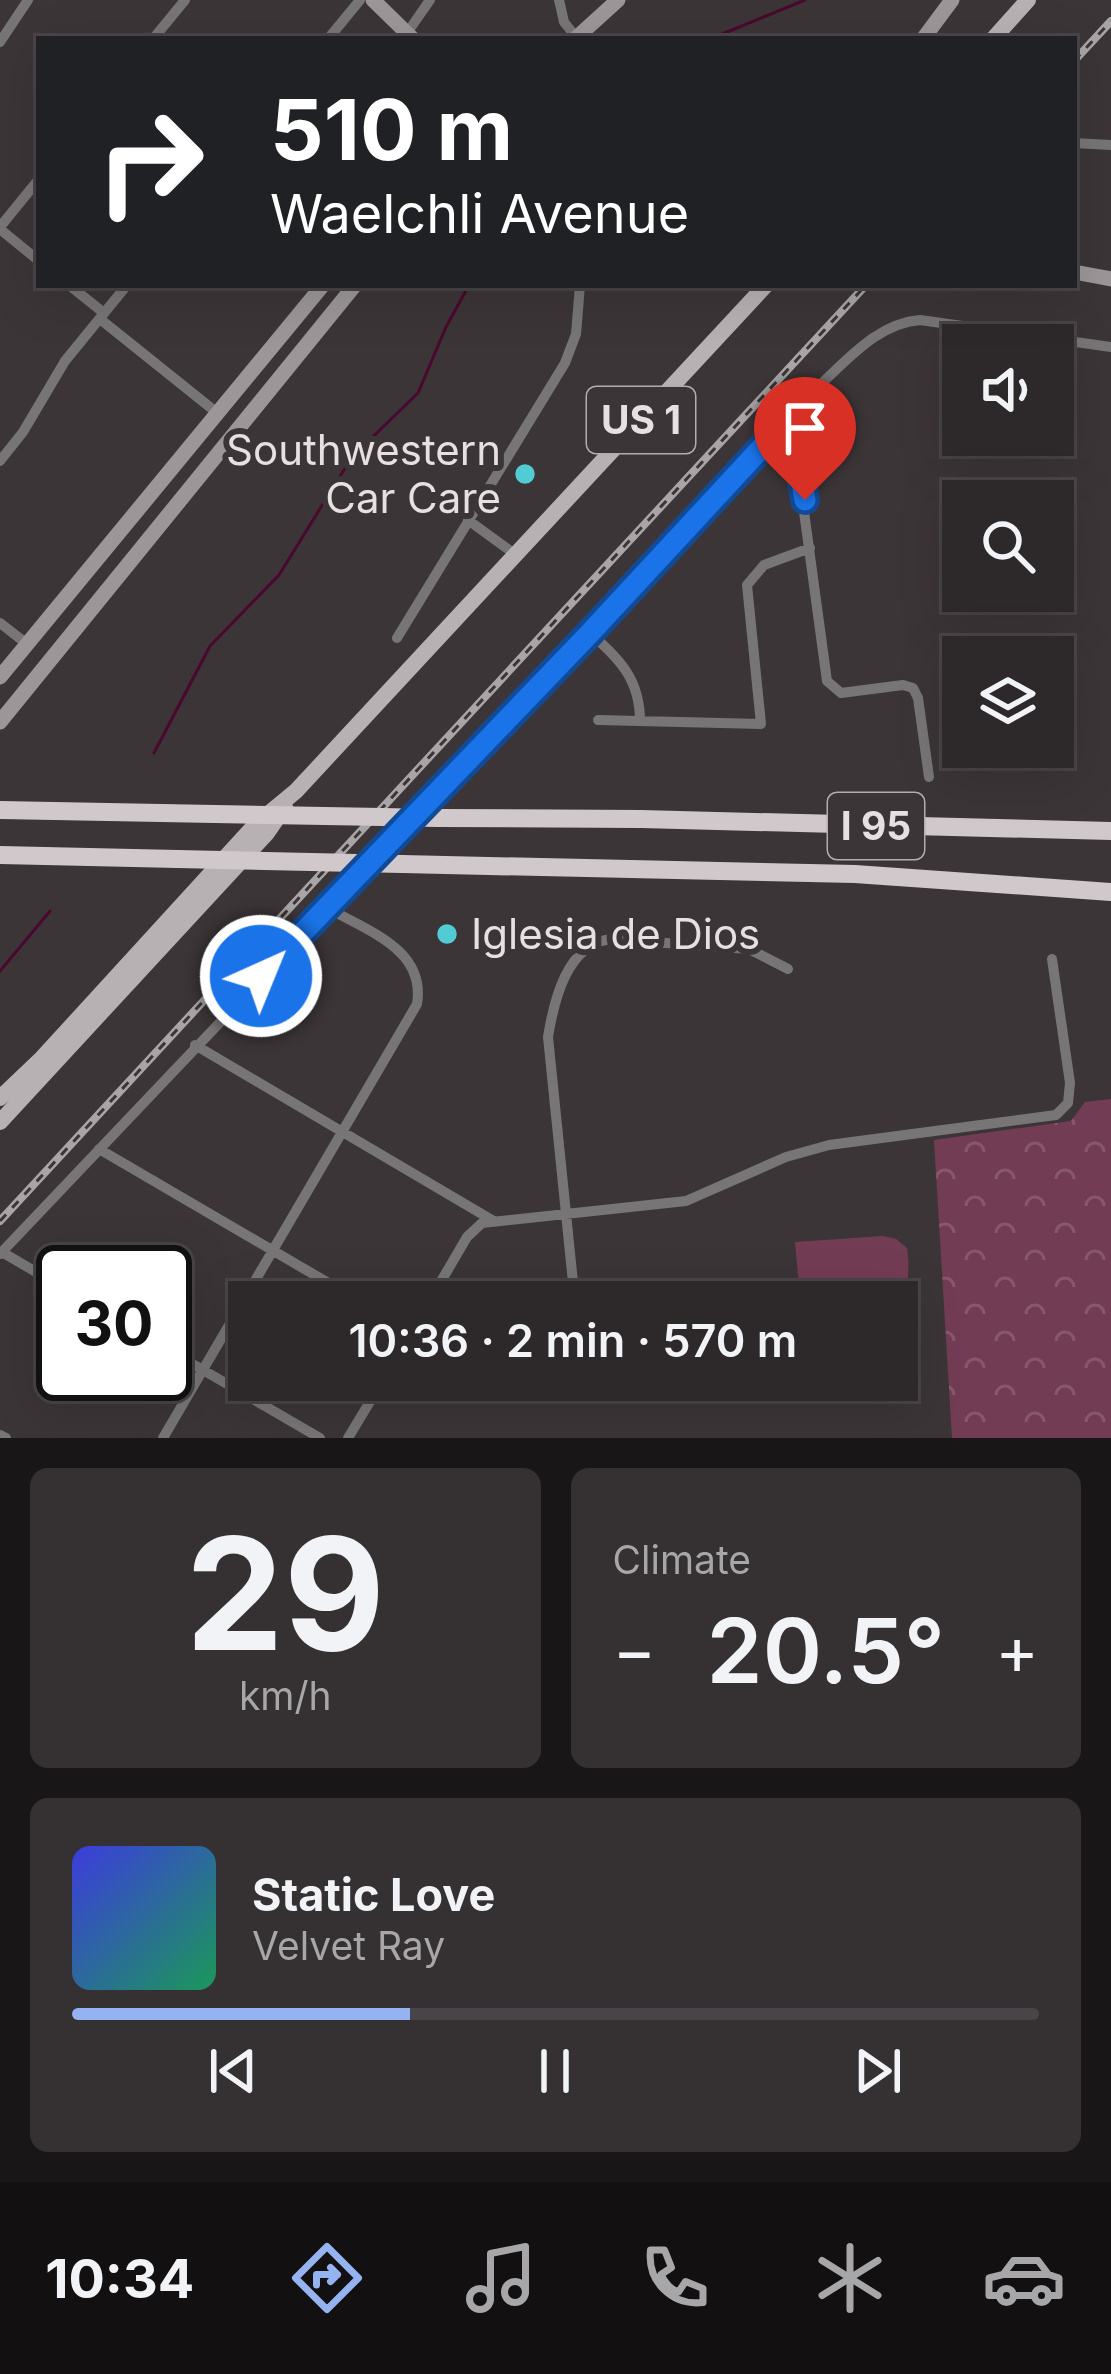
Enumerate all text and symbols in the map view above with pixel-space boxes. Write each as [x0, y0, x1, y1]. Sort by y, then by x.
text: 510 m [270, 79, 513, 180]
icon: right [72, 84, 228, 240]
text: Waelchli Avenue [270, 181, 689, 246]
map controls [942, 324, 1074, 768]
button: sound [942, 324, 1074, 456]
pin [754, 377, 856, 500]
road number: US 1 [587, 387, 695, 453]
icon: arrive [772, 395, 838, 461]
place label: Southwestern Car Care [226, 424, 501, 523]
marker: Southwestern Car Care [512, 461, 538, 487]
button: search [942, 480, 1074, 612]
button: layers [942, 636, 1074, 768]
road number: I 95 [828, 793, 924, 859]
place label: Iglesia de Dios [471, 908, 760, 959]
position arrow [198, 913, 324, 1039]
marker: Iglesia de Dios [434, 921, 460, 947]
speed limit sign: 30 [36, 1245, 192, 1401]
text: 10:36 · 2 min · 570 m [349, 1313, 797, 1368]
text: 29 [185, 1499, 385, 1688]
text: Climate [613, 1536, 751, 1583]
text: 20.5° [707, 1596, 945, 1705]
text: − [613, 1610, 656, 1690]
text: + [995, 1610, 1039, 1690]
text: km/h [239, 1672, 332, 1719]
text: Static Love [252, 1867, 495, 1922]
text: Velvet Ray [252, 1922, 445, 1969]
icon: previous [200, 2038, 266, 2104]
icon: pause [522, 2038, 588, 2104]
icon: next [845, 2038, 911, 2104]
icon: directions [285, 2236, 369, 2320]
icon: music [459, 2236, 543, 2320]
icon: phone [633, 2236, 717, 2320]
icon: climate [808, 2236, 892, 2320]
icon: car [982, 2236, 1066, 2320]
text: 10:34 [45, 2246, 194, 2311]

